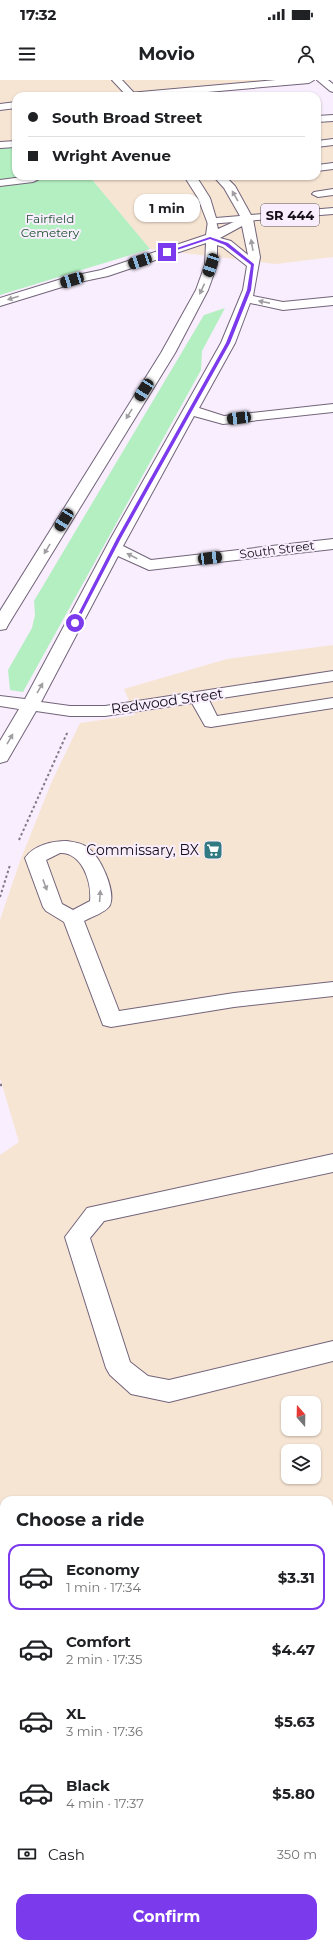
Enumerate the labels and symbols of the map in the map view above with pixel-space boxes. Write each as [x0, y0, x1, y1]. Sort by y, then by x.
one-way arrow [232, 190, 239, 202]
callout: 1 min [134, 194, 200, 222]
road number: SR 444 [261, 204, 319, 226]
park label: Fairfield Cemetery [21, 211, 80, 240]
one-way arrow [249, 239, 255, 251]
route end [158, 243, 176, 261]
car [127, 251, 153, 271]
car [202, 252, 220, 278]
car [59, 271, 85, 289]
one-way arrow [199, 284, 205, 295]
one-way arrow [7, 295, 19, 301]
one-way arrow [258, 299, 270, 305]
car [132, 377, 156, 403]
one-way arrow [126, 408, 133, 420]
car [226, 411, 252, 425]
car [53, 507, 75, 533]
street label: South Street [239, 537, 315, 562]
one-way arrow [43, 544, 51, 554]
car [197, 551, 223, 565]
one-way arrow [126, 553, 137, 560]
route start [66, 614, 84, 632]
one-way arrow [37, 682, 44, 694]
street label: Redwood Street [110, 684, 225, 718]
one-way arrow [7, 733, 14, 745]
supermarket icon: Commissary, BX [202, 839, 224, 861]
place label: Commissary, BX [86, 841, 199, 859]
one-way arrow [43, 880, 49, 892]
one-way arrow [97, 890, 104, 902]
north arrow [281, 1396, 321, 1436]

